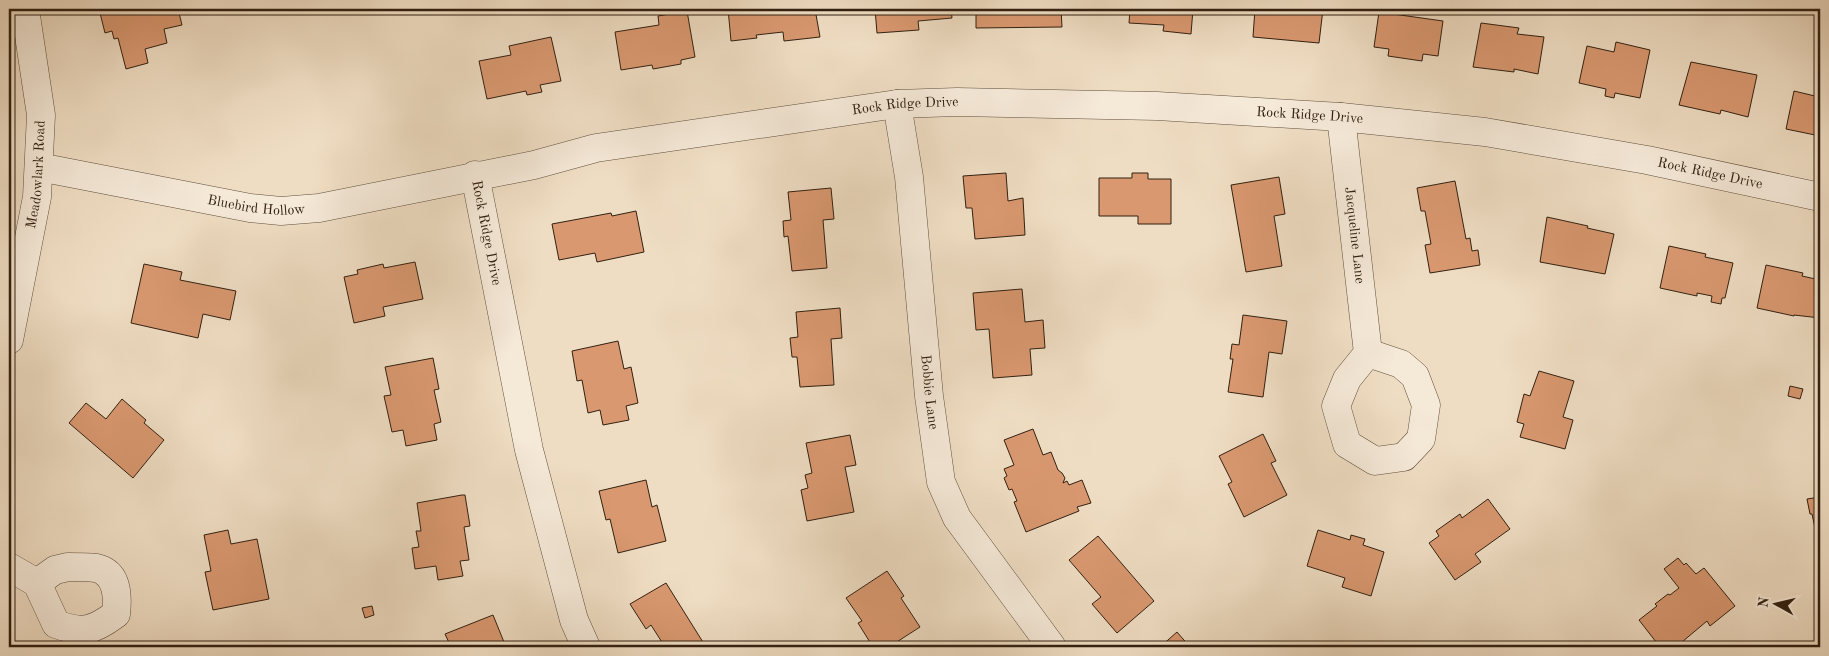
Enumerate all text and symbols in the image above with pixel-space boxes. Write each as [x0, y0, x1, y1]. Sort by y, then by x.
street label: Rock Ridge Drive [851, 95, 959, 118]
street label: Rock Ridge Drive [1256, 105, 1364, 126]
street label: Meadowlark Road [24, 120, 48, 230]
street label: Rock Ridge Drive [1656, 155, 1764, 192]
street label: Rock Ridge Drive [469, 179, 504, 287]
street label: Jacqueline Lane [1342, 186, 1367, 284]
street label: Bluebird Hollow [206, 193, 306, 218]
street label: Bobbie Lane [918, 354, 941, 430]
north arrow [1752, 578, 1802, 628]
text: N [1756, 596, 1772, 609]

